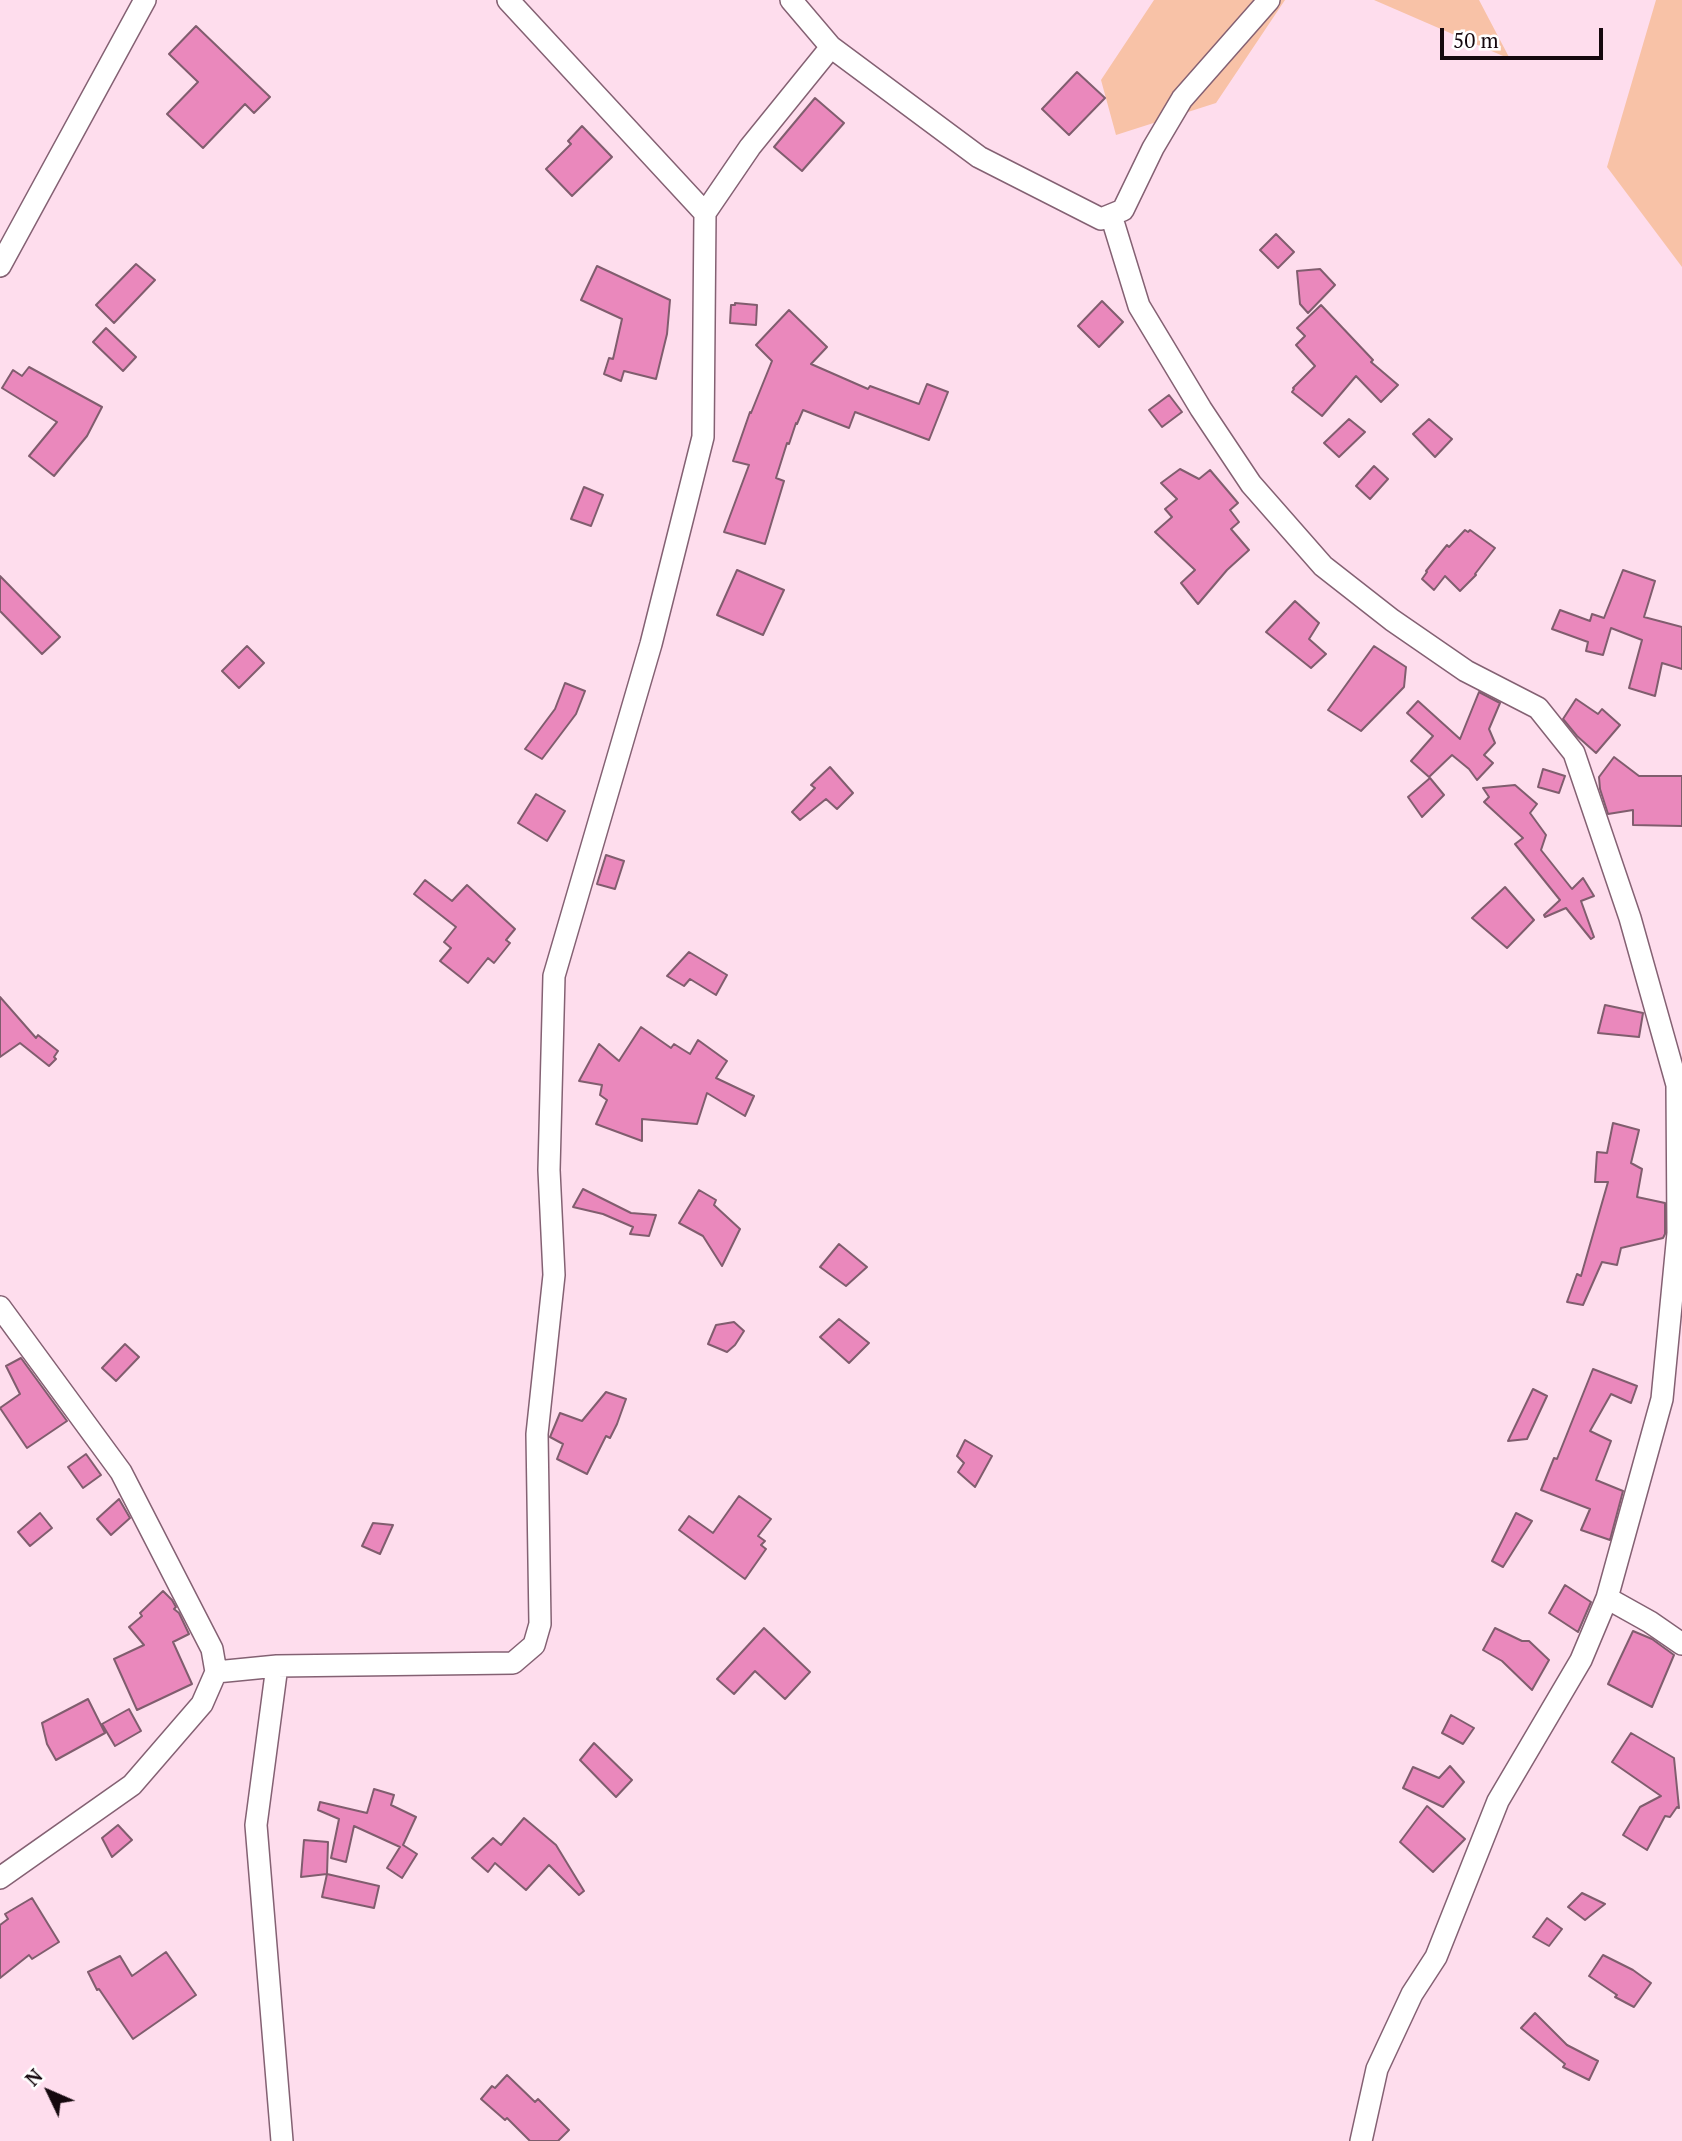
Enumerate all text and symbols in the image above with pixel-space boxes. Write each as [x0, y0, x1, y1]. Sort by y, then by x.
scale bar [1444, 14, 1607, 58]
text: 50 m [1453, 26, 1499, 54]
north arrow [14, 2057, 84, 2127]
text: N [20, 2063, 48, 2091]

